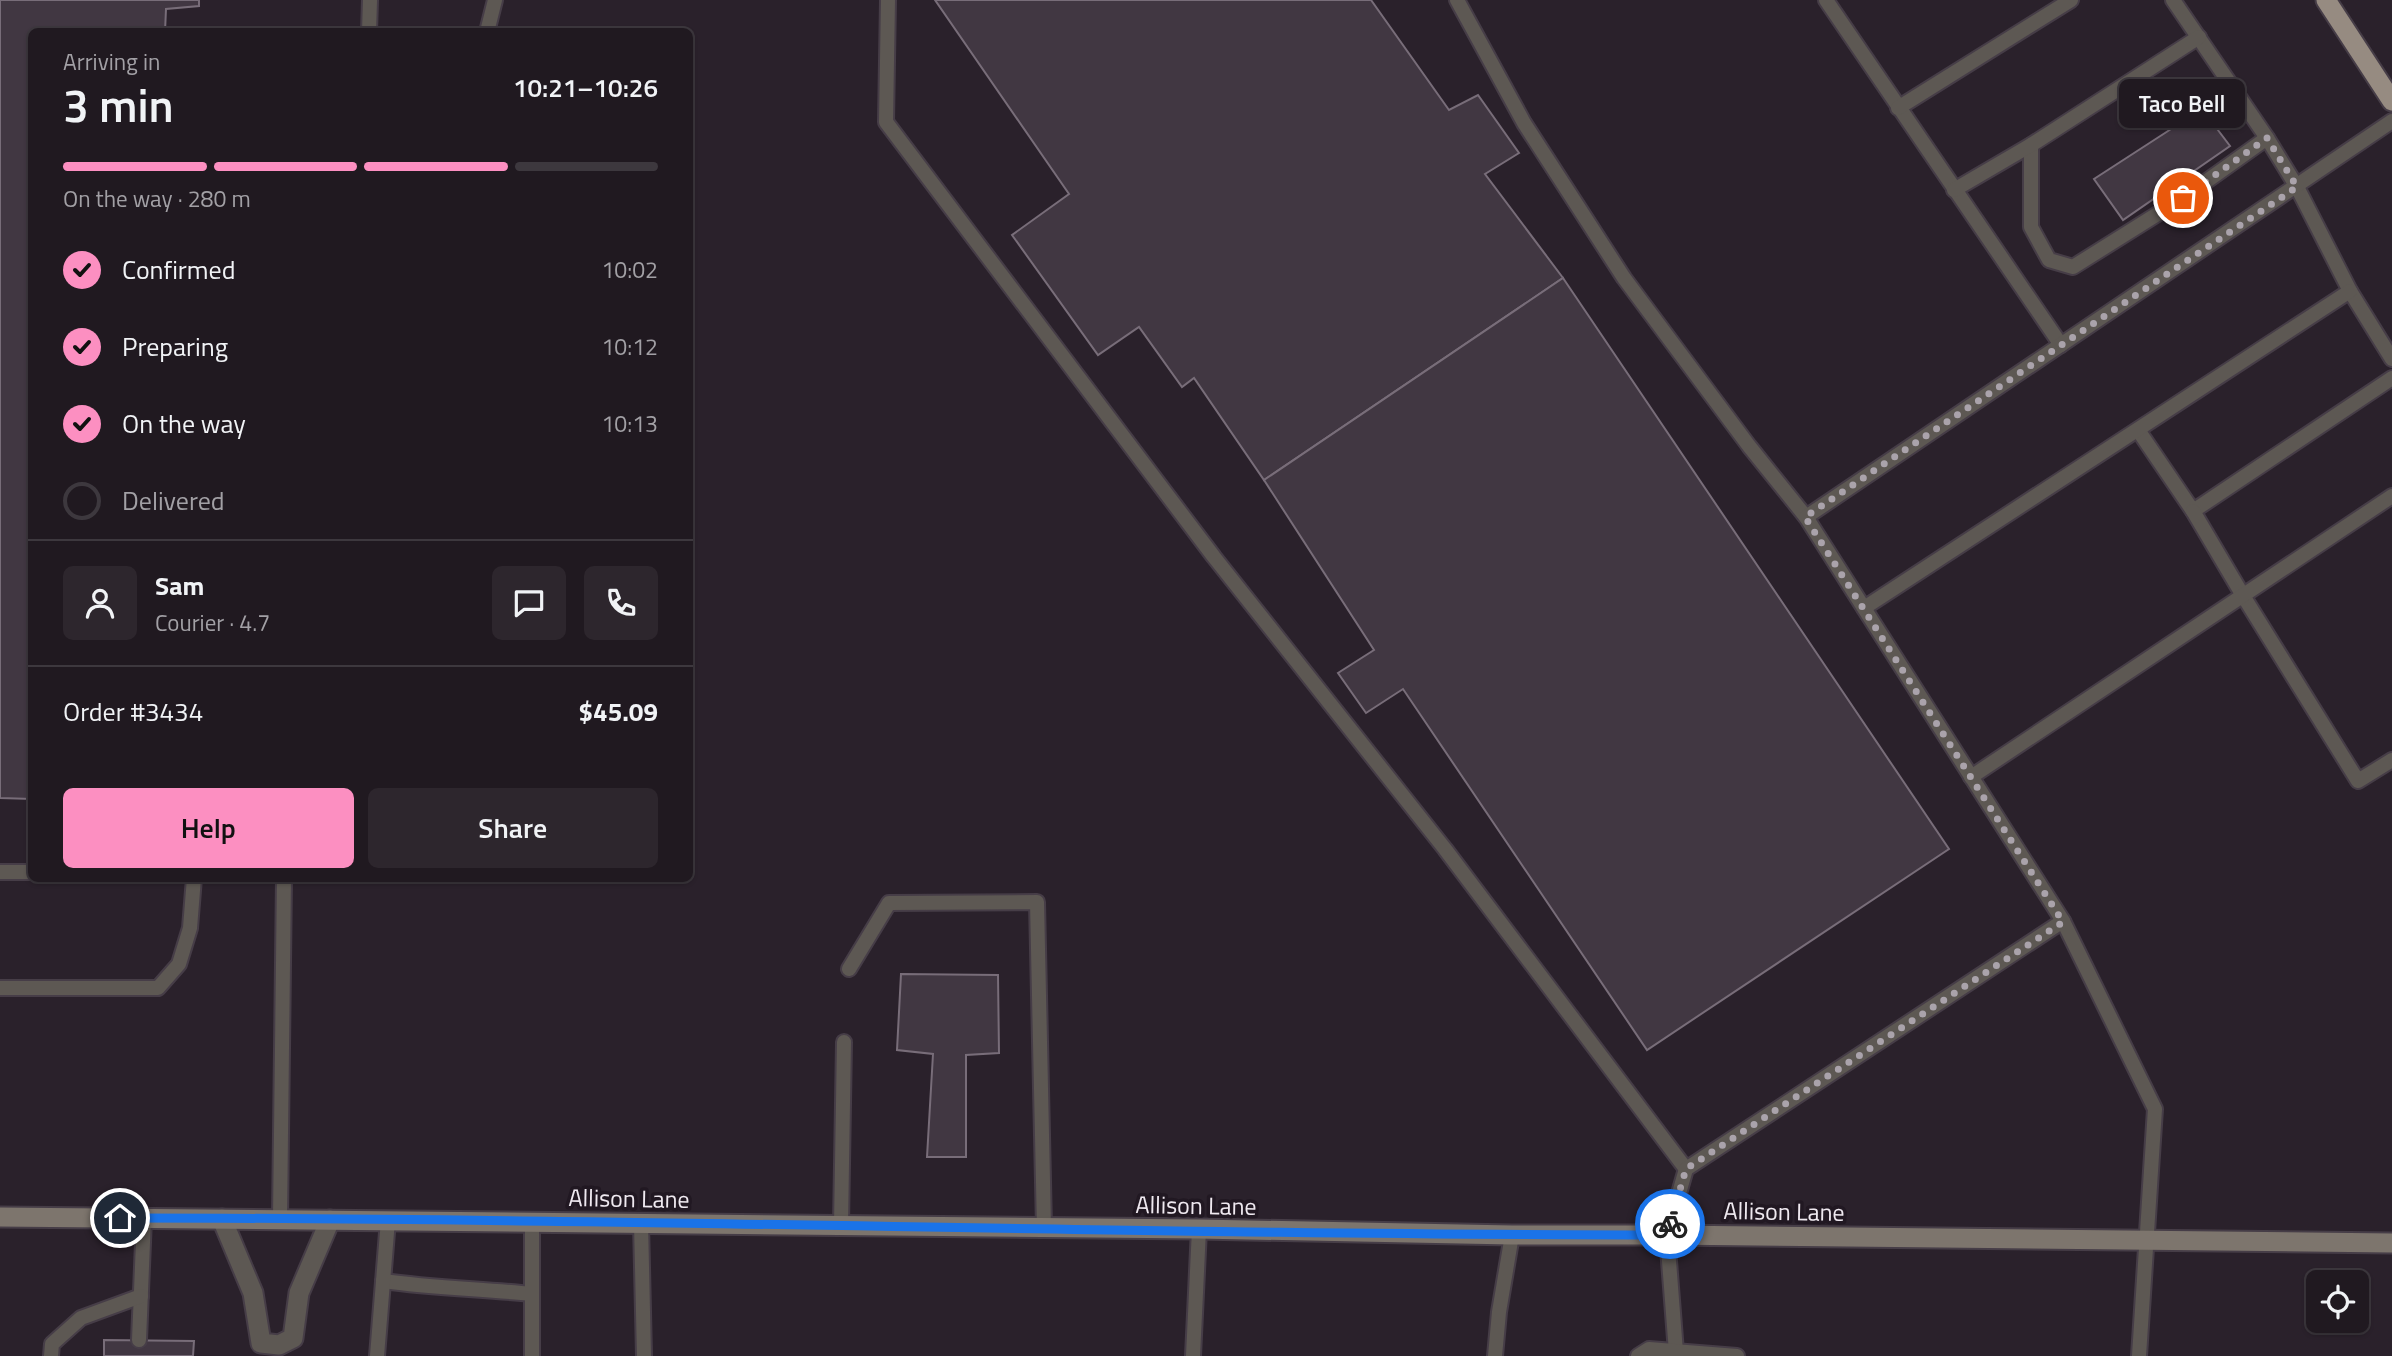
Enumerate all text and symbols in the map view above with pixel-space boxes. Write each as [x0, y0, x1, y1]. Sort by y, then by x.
text: Arriving in [63, 44, 160, 79]
text: 10:21–10:26 [513, 68, 658, 107]
text: 3 min [63, 70, 174, 140]
callout: Taco Bell [2120, 79, 2246, 128]
text: Taco Bell [2139, 86, 2225, 121]
pin [2153, 168, 2213, 228]
icon: bag [2164, 179, 2202, 217]
text: On the way · 280 m [63, 181, 251, 216]
text: Confirmed [122, 250, 236, 289]
icon: check [63, 251, 101, 289]
text: 10:02 [601, 252, 658, 287]
text: Preparing [122, 327, 228, 366]
icon: check [63, 328, 101, 366]
text: 10:12 [601, 329, 658, 364]
text: On the way [122, 404, 246, 443]
icon: check [63, 405, 101, 443]
text: 10:13 [601, 406, 658, 441]
text: Delivered [122, 481, 225, 520]
button: person [63, 566, 137, 640]
text: Sam [155, 566, 204, 605]
button: chat [492, 566, 566, 640]
button: phone [584, 566, 658, 640]
text: Courier · 4.7 [155, 605, 270, 640]
text: Order #3434 [63, 692, 203, 731]
text: $45.09 [579, 692, 658, 731]
button: Help [63, 788, 354, 868]
button: Share [368, 788, 658, 868]
street label: Allison Lane [568, 1179, 690, 1217]
street label: Allison Lane [1135, 1186, 1257, 1224]
pin [90, 1188, 150, 1248]
courier [1635, 1189, 1705, 1259]
street label: Allison Lane [1723, 1192, 1845, 1230]
icon: home [101, 1199, 139, 1237]
icon: bike [1651, 1205, 1689, 1243]
map controls [2306, 1270, 2369, 1333]
button: locate [2306, 1270, 2369, 1333]

